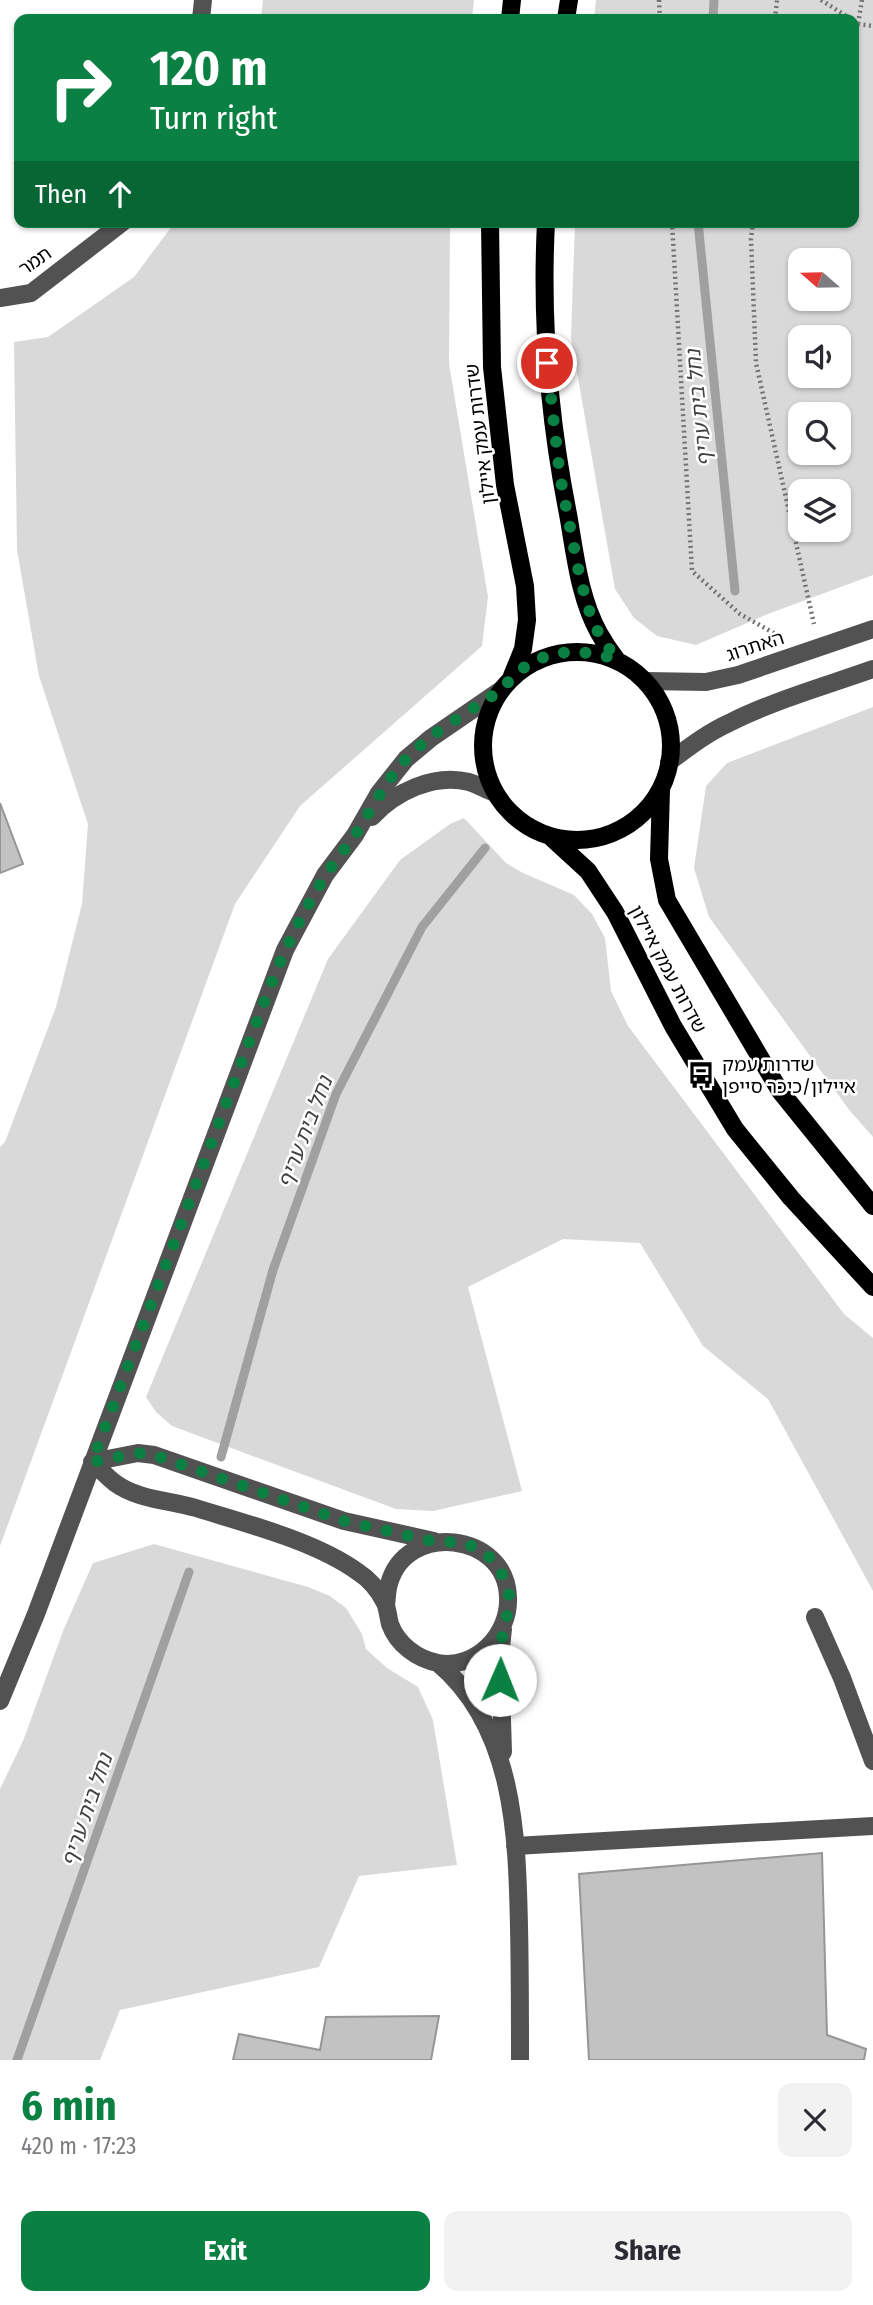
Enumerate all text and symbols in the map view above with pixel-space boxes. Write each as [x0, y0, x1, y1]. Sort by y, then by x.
text: 120 m [150, 39, 268, 98]
icon: right [35, 42, 126, 133]
text: Turn right [150, 99, 277, 137]
icon: ahead [101, 175, 139, 213]
text: Then [35, 179, 87, 210]
street label: תמר [14, 242, 56, 280]
north arrow [788, 248, 850, 312]
map controls [788, 248, 851, 542]
button: sound [788, 325, 851, 388]
pin [517, 333, 577, 393]
icon: arrive [528, 344, 566, 382]
water label: נחל בית עריף [680, 346, 718, 468]
street label: שדרות עמק איילון [460, 362, 500, 506]
button: search [788, 402, 851, 465]
button: layers [788, 479, 851, 542]
street label: האתרוג [723, 626, 787, 666]
street label: שדרות עמק איילון [625, 901, 711, 1037]
place label: שדרות עמק איילון/כיכר סייפן [722, 1053, 856, 1098]
bus stop icon: שדרות עמק איילון/כיכר סייפן [686, 1060, 716, 1090]
water label: נחל בית עריף [272, 1071, 339, 1191]
position arrow [463, 1643, 537, 1717]
water label: נחל בית עריף [56, 1748, 119, 1870]
text: 6 min [21, 2081, 117, 2131]
button: close [778, 2083, 852, 2157]
text: 420 m · 17:23 [21, 2132, 136, 2160]
button: Exit [21, 2211, 430, 2291]
button: Share [444, 2211, 852, 2291]

